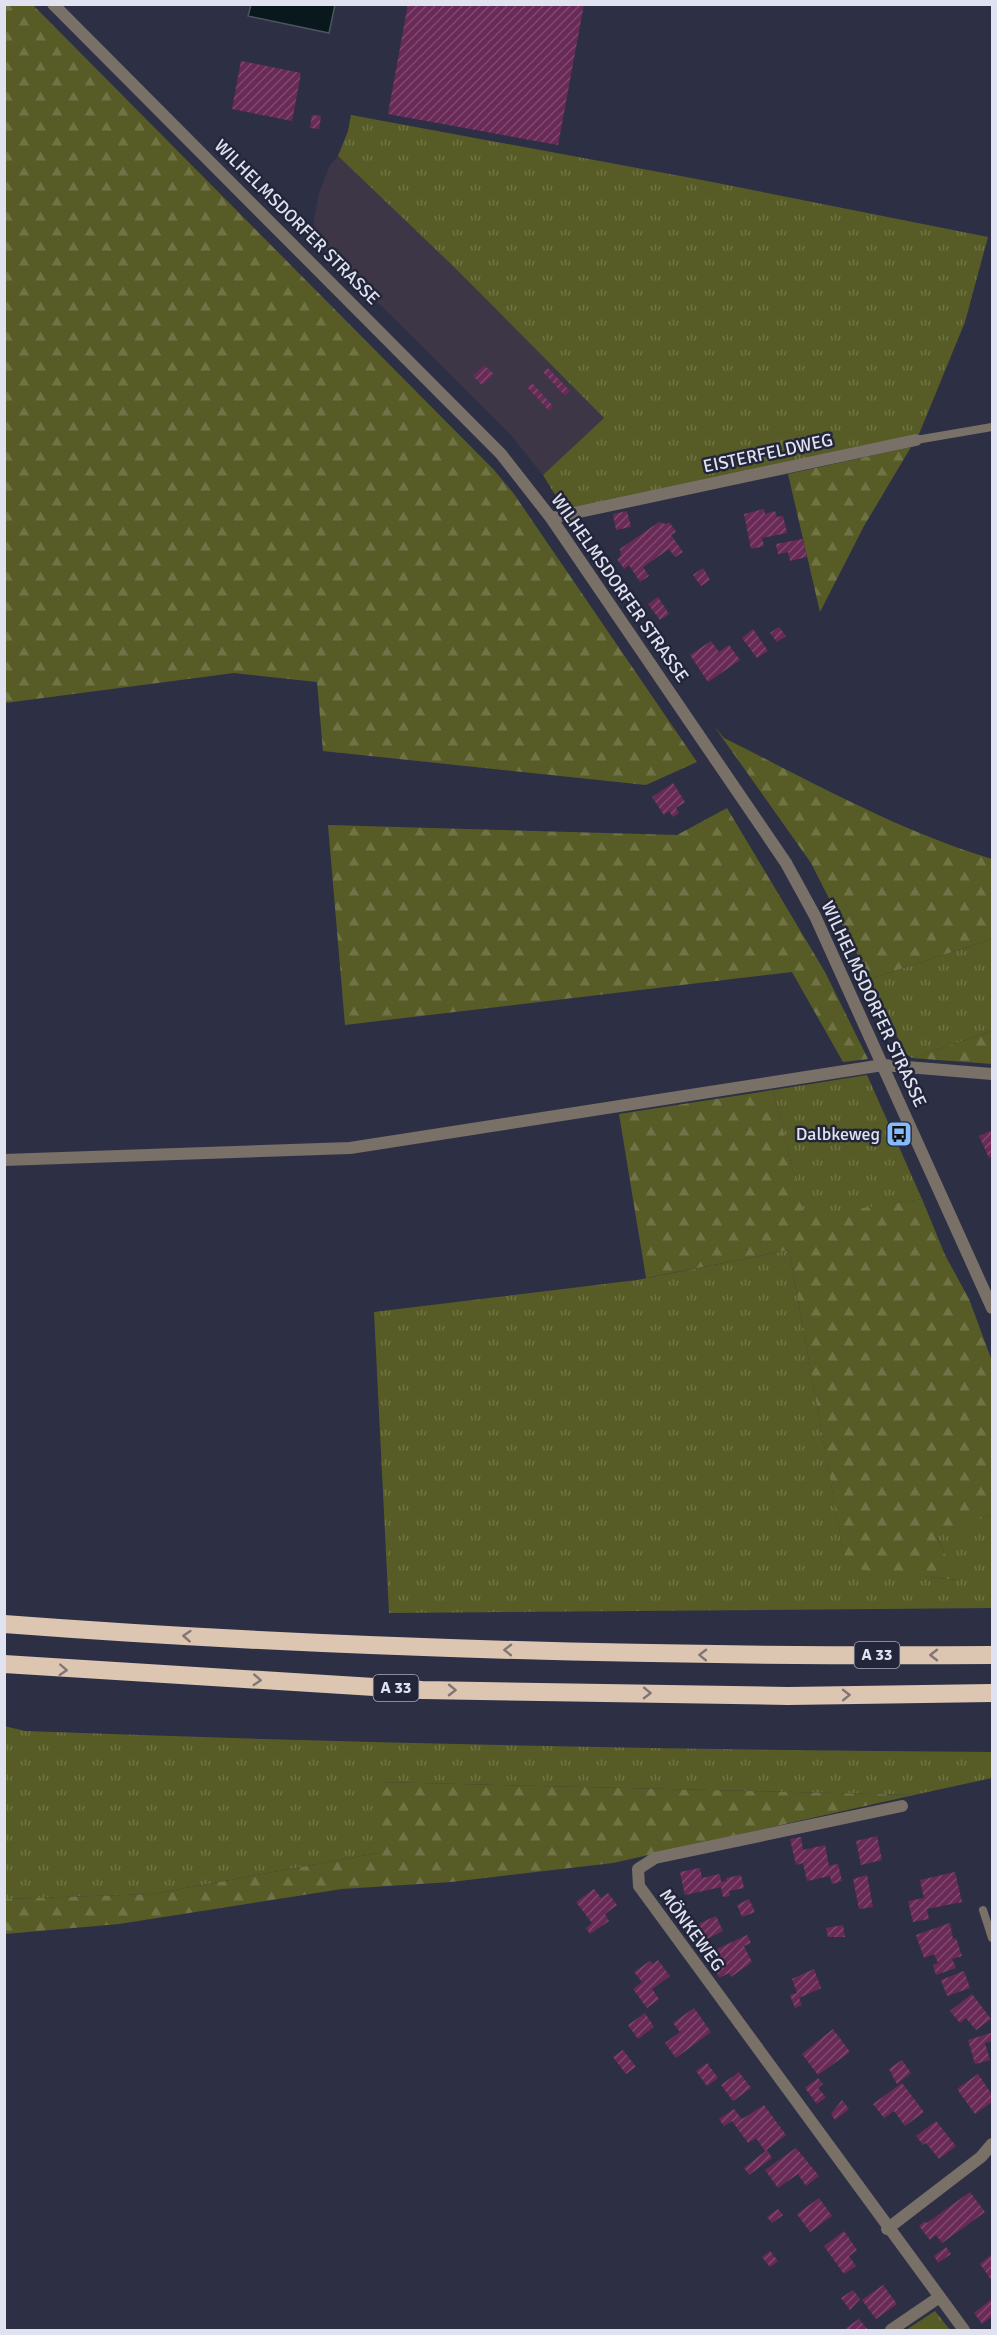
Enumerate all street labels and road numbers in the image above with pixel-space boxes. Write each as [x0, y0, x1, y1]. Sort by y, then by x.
street label: WILHELMSDORFER STRASSE [210, 135, 384, 309]
street label: EISTERFELDWEG [701, 428, 835, 478]
street label: WILHELMSDORFER STRASSE [546, 490, 694, 686]
street label: WILHELMSDORFER STRASSE [817, 897, 931, 1111]
road number: A 33 [854, 1642, 900, 1668]
road number: A 33 [374, 1675, 418, 1701]
street label: MÖNKEWEG [655, 1885, 729, 1975]

